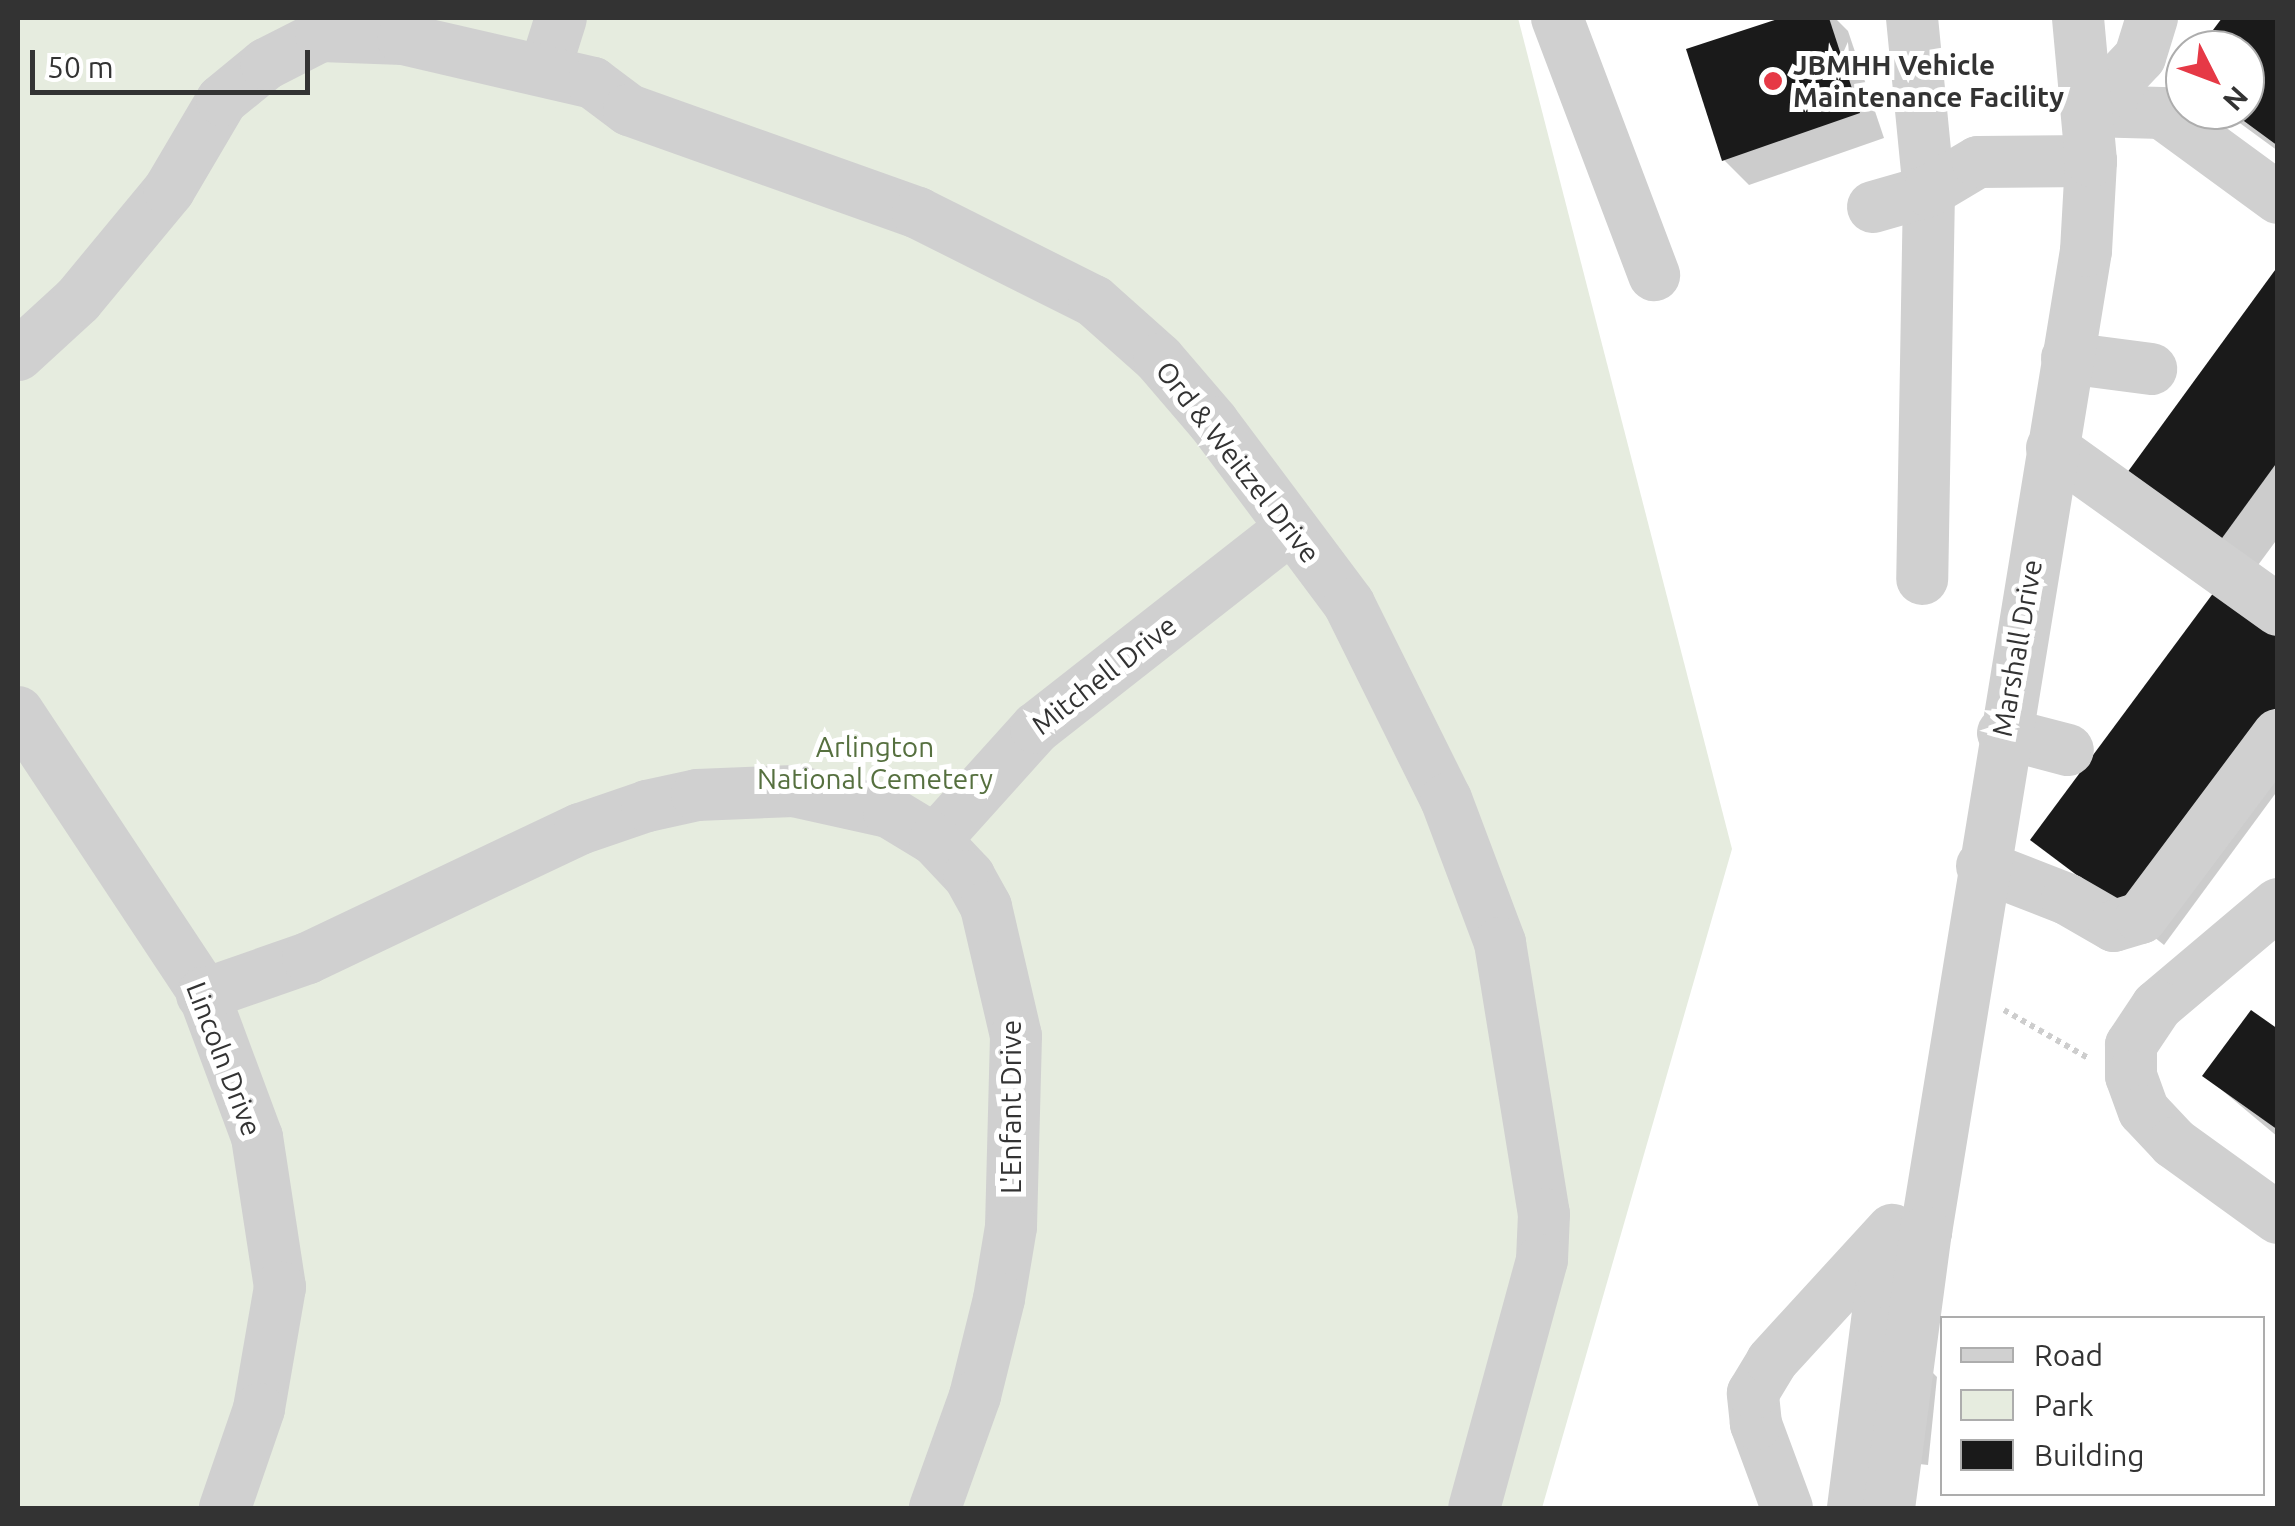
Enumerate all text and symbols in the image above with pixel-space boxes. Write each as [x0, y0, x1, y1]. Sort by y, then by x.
scale bar [35, 30, 315, 92]
north arrow [2165, 30, 2265, 130]
place label: JBMHH Vehicle Maintenance Facility [1793, 48, 2064, 114]
text: 50 m [47, 50, 114, 84]
marker: JBMHH Vehicle Maintenance Facility [1762, 70, 1784, 92]
text: N [2218, 81, 2255, 117]
street label: Ord & Weitzel Drive [1149, 354, 1327, 570]
street label: Marshall Drive [1985, 557, 2049, 739]
street label: Mitchell Drive [1025, 608, 1183, 742]
park label: Arlington National Cemetery [757, 730, 993, 796]
street label: Lincoln Drive [179, 977, 269, 1141]
street label: L'Enfant Drive [994, 1020, 1028, 1194]
legend [1940, 1316, 2265, 1496]
text: Road [2034, 1338, 2103, 1372]
text: Park [2034, 1388, 2094, 1422]
text: Building [2034, 1438, 2145, 1472]

